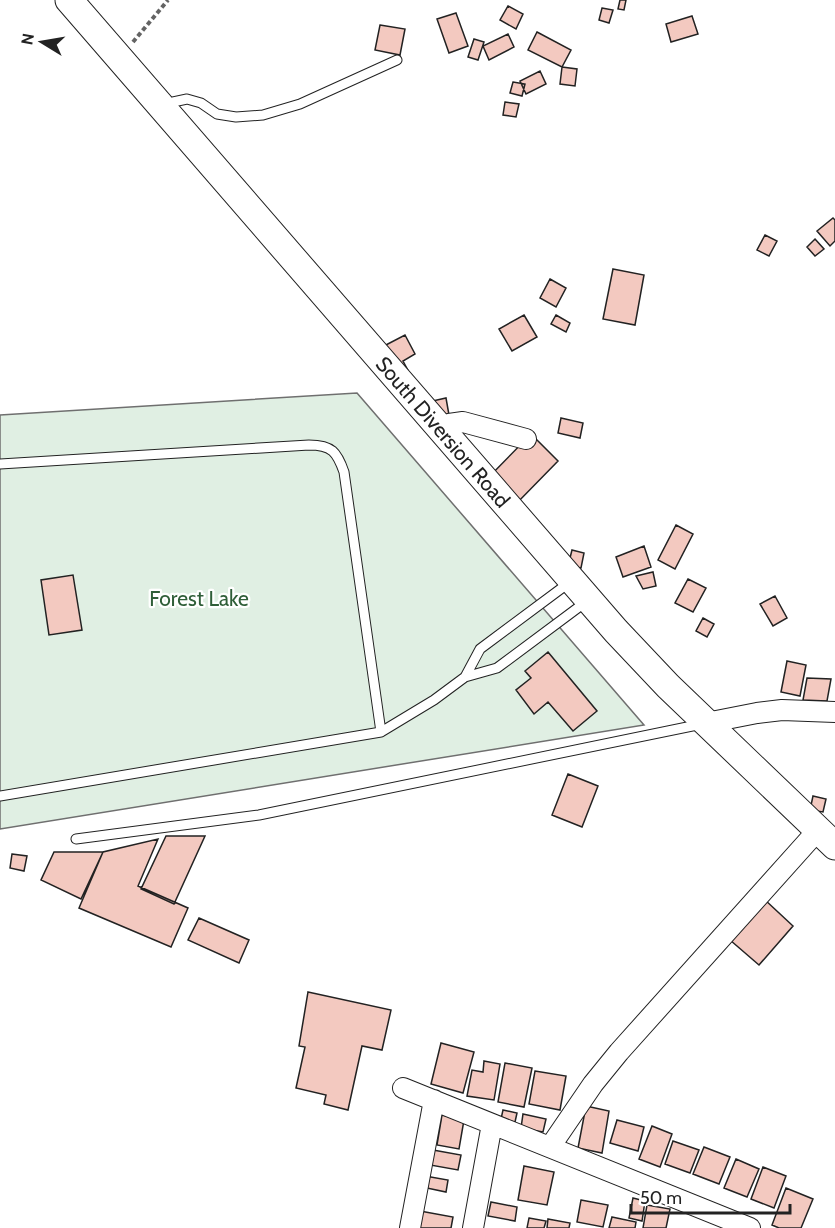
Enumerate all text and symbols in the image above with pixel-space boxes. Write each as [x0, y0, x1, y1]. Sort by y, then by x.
north arrow [12, 12, 72, 72]
text: N [17, 32, 38, 47]
street label: South Diversion Road [371, 351, 515, 513]
park label: Forest Lake [149, 586, 249, 611]
scale bar [631, 1177, 790, 1215]
text: 50 m [640, 1187, 682, 1209]

